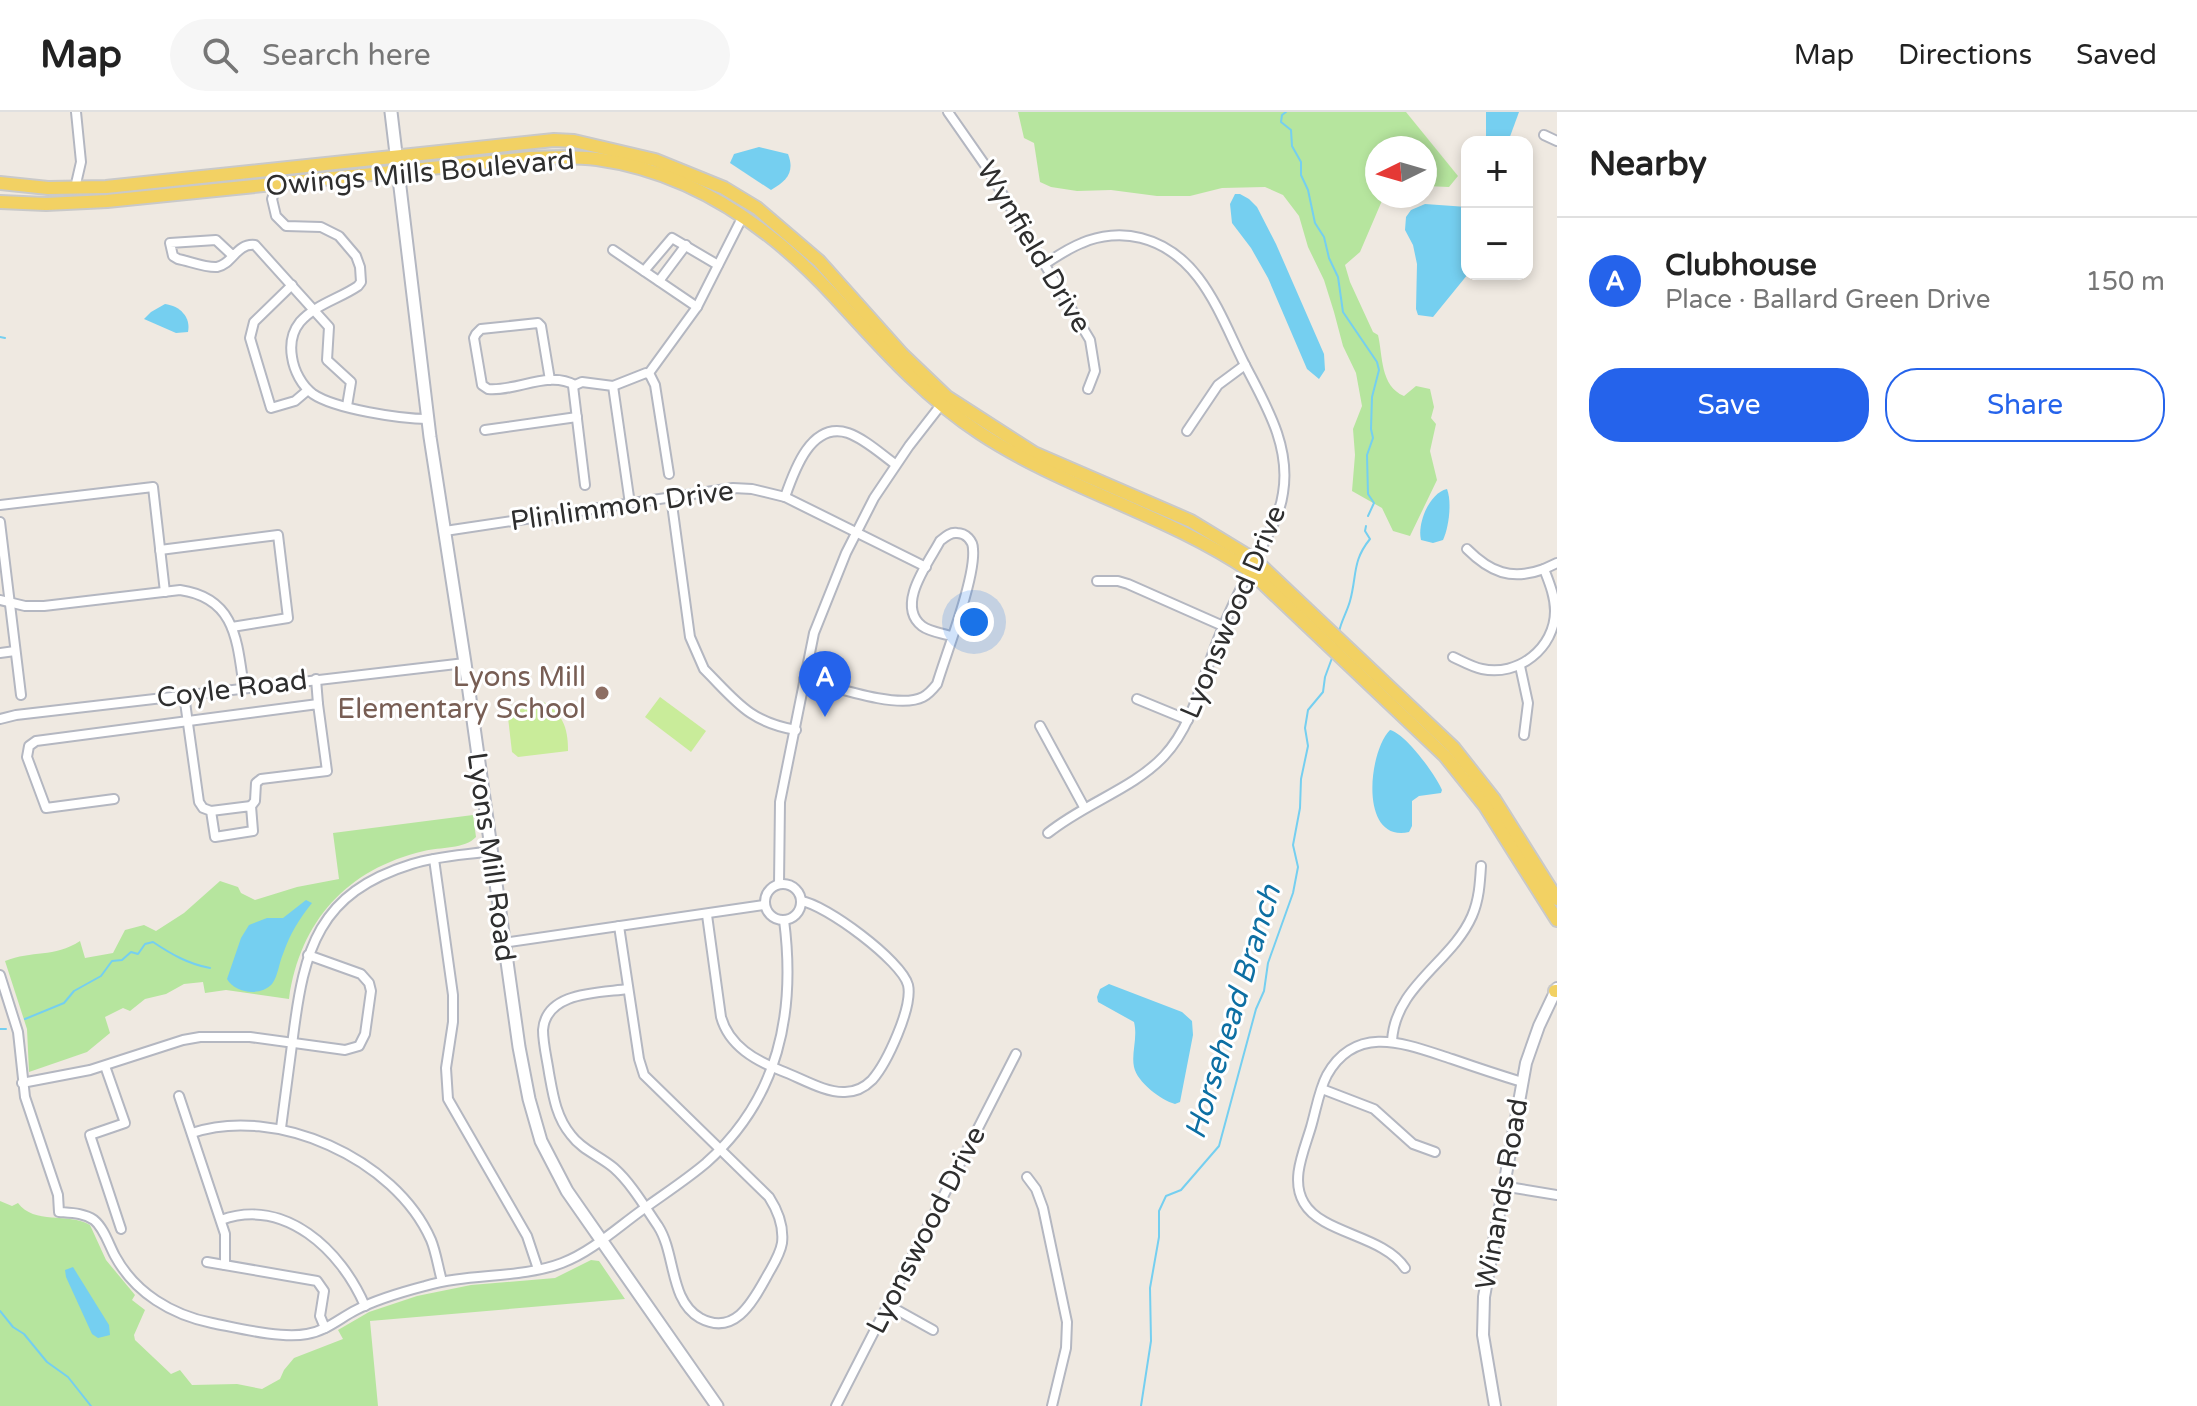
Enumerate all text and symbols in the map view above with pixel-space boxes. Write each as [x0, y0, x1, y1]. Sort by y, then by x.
search box [170, 19, 730, 91]
text: Map [40, 32, 122, 78]
icon: search [198, 33, 242, 77]
text: Search here [262, 37, 431, 74]
text: Map [1794, 38, 1854, 72]
text: Directions [1898, 38, 2032, 72]
text: Saved [2076, 38, 2157, 72]
north arrow [1365, 136, 1437, 208]
map controls [1461, 136, 1533, 280]
button: + [1461, 136, 1533, 208]
street label: Owings Mills Boulevard [264, 143, 576, 203]
text: Nearby [1589, 144, 1707, 185]
street label: Wynfield Drive [969, 155, 1099, 339]
button: − [1461, 208, 1533, 280]
text: Clubhouse [1665, 247, 1817, 284]
text: A [1605, 266, 1625, 297]
text: 150 m [2085, 266, 2165, 297]
text: Place · Ballard Green Drive [1665, 284, 1990, 315]
button: Save [1589, 368, 1869, 442]
button: Share [1885, 368, 2165, 442]
street label: Plinlimmon Drive [508, 473, 736, 539]
street label: Lyonswood Drive [1173, 500, 1293, 724]
your location [954, 602, 994, 642]
pin: A [799, 651, 851, 717]
place label: Lyons Mill Elementary School [337, 660, 586, 726]
street label: Coyle Road [155, 663, 309, 715]
marker: Lyons Mill Elementary School [593, 684, 611, 702]
street label: Lyons Mill Road [459, 750, 523, 964]
water label: Horsehead Branch [1177, 880, 1289, 1143]
street label: Winands Road [1468, 1096, 1536, 1292]
street label: Lyonswood Drive [859, 1121, 993, 1339]

